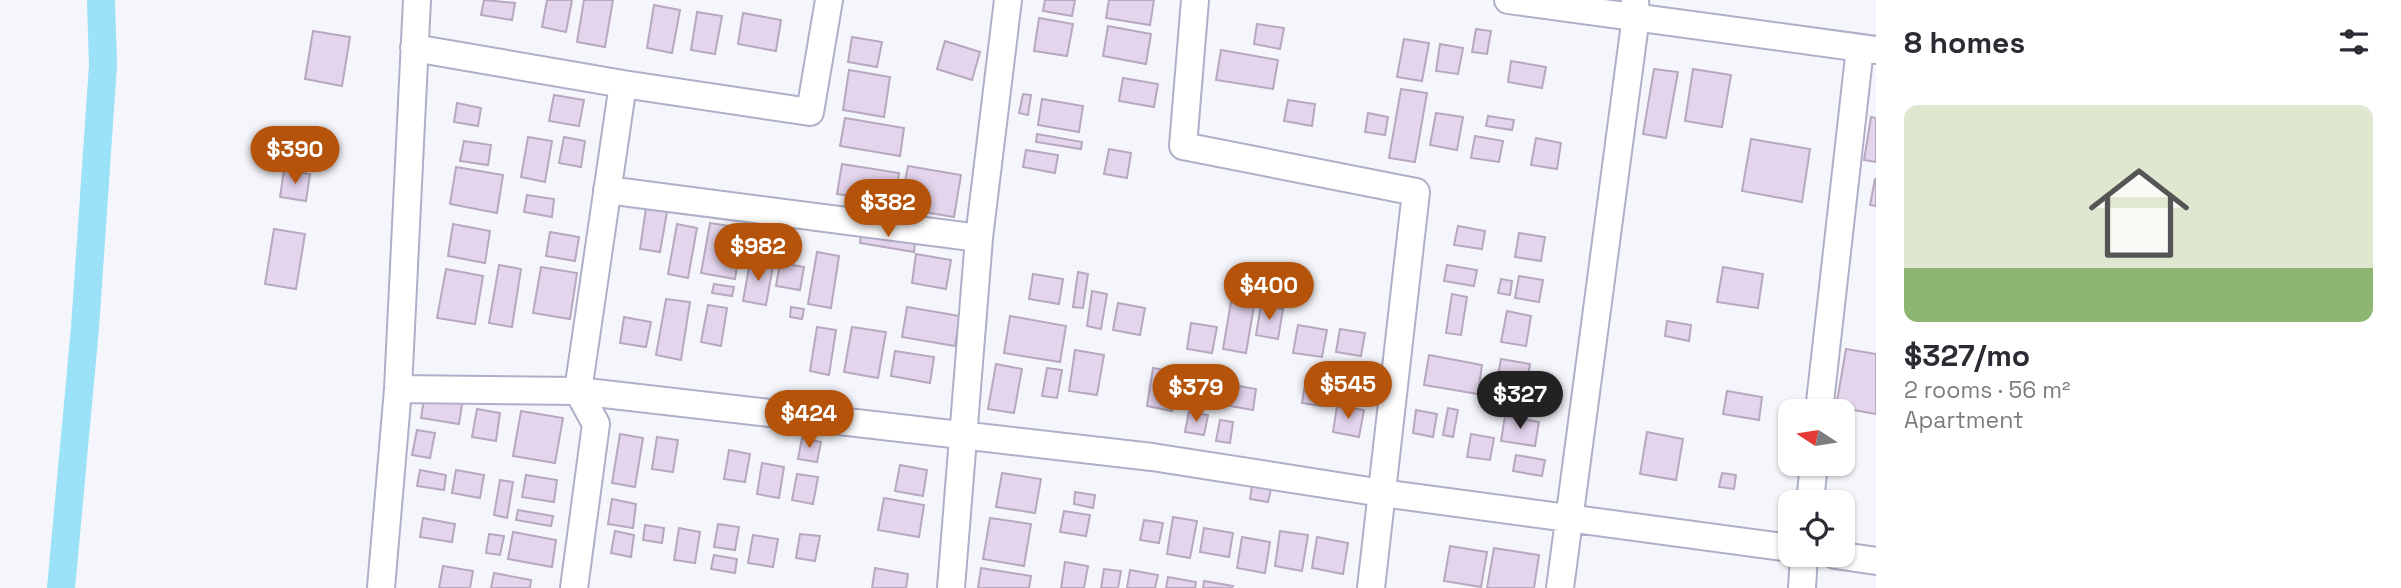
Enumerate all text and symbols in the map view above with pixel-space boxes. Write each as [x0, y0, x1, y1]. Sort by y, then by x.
text: 8 homes [1904, 23, 2025, 62]
icon: filters [2335, 23, 2373, 61]
pin: $390 [254, 127, 336, 186]
text: $390 [266, 134, 324, 164]
icon: home [2076, 150, 2202, 276]
pin: $382 [847, 180, 929, 239]
text: $382 [860, 187, 916, 217]
pin: $982 [717, 224, 799, 283]
text: $982 [730, 231, 786, 261]
pin: $400 [1228, 262, 1310, 322]
text: $400 [1240, 270, 1298, 300]
text: $327/mo [1904, 336, 2030, 375]
pin: $545 [1307, 362, 1389, 421]
pin: $379 [1155, 364, 1237, 424]
text: $545 [1320, 369, 1376, 399]
text: $379 [1169, 372, 1223, 402]
pin: $327 [1479, 372, 1561, 431]
text: 2 rooms · 56 m² [1904, 375, 2070, 405]
text: $327 [1493, 379, 1547, 409]
pin: $424 [768, 391, 850, 450]
text: $424 [781, 398, 837, 428]
north arrow [1778, 399, 1855, 476]
map controls [1778, 399, 1855, 567]
text: Apartment [1904, 405, 2024, 435]
button: locate [1778, 490, 1855, 567]

